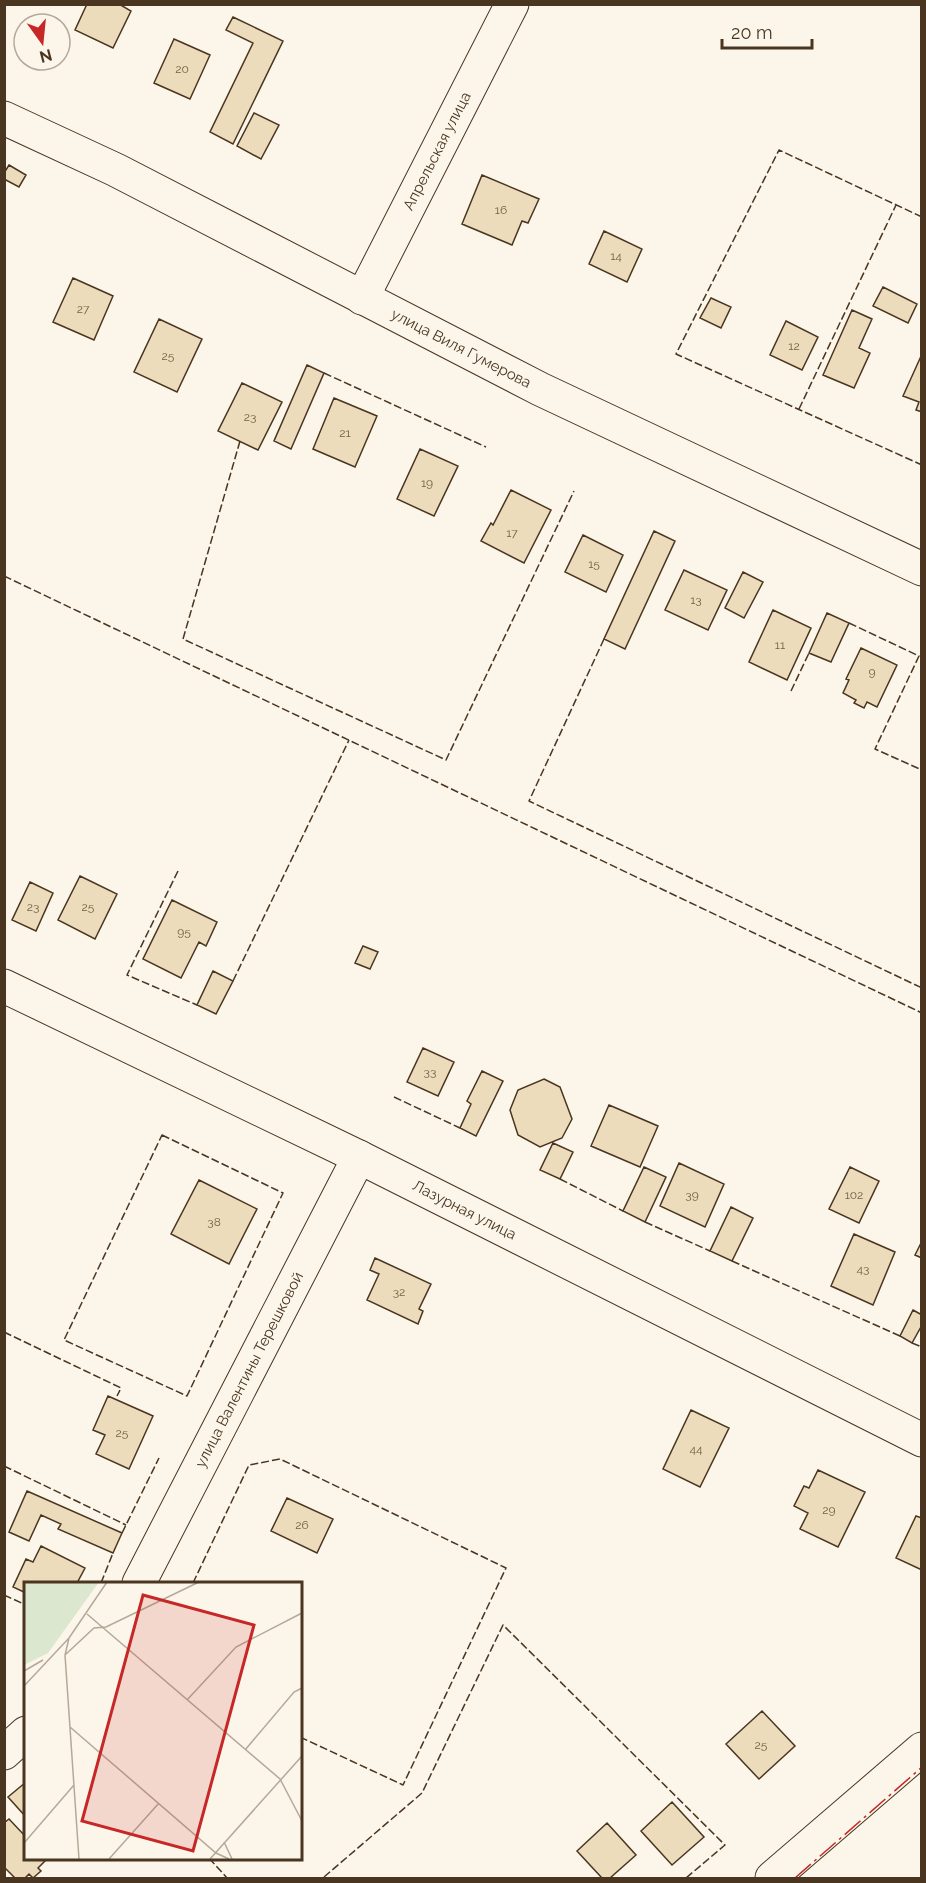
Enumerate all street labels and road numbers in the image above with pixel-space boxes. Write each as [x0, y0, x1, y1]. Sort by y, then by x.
street label: Апрельская улица [399, 89, 475, 213]
street label: улица Виля Гумерова [388, 305, 534, 392]
street label: Лазурная улица [409, 1176, 519, 1244]
street label: улица Валентины Терешковой [191, 1269, 307, 1471]

